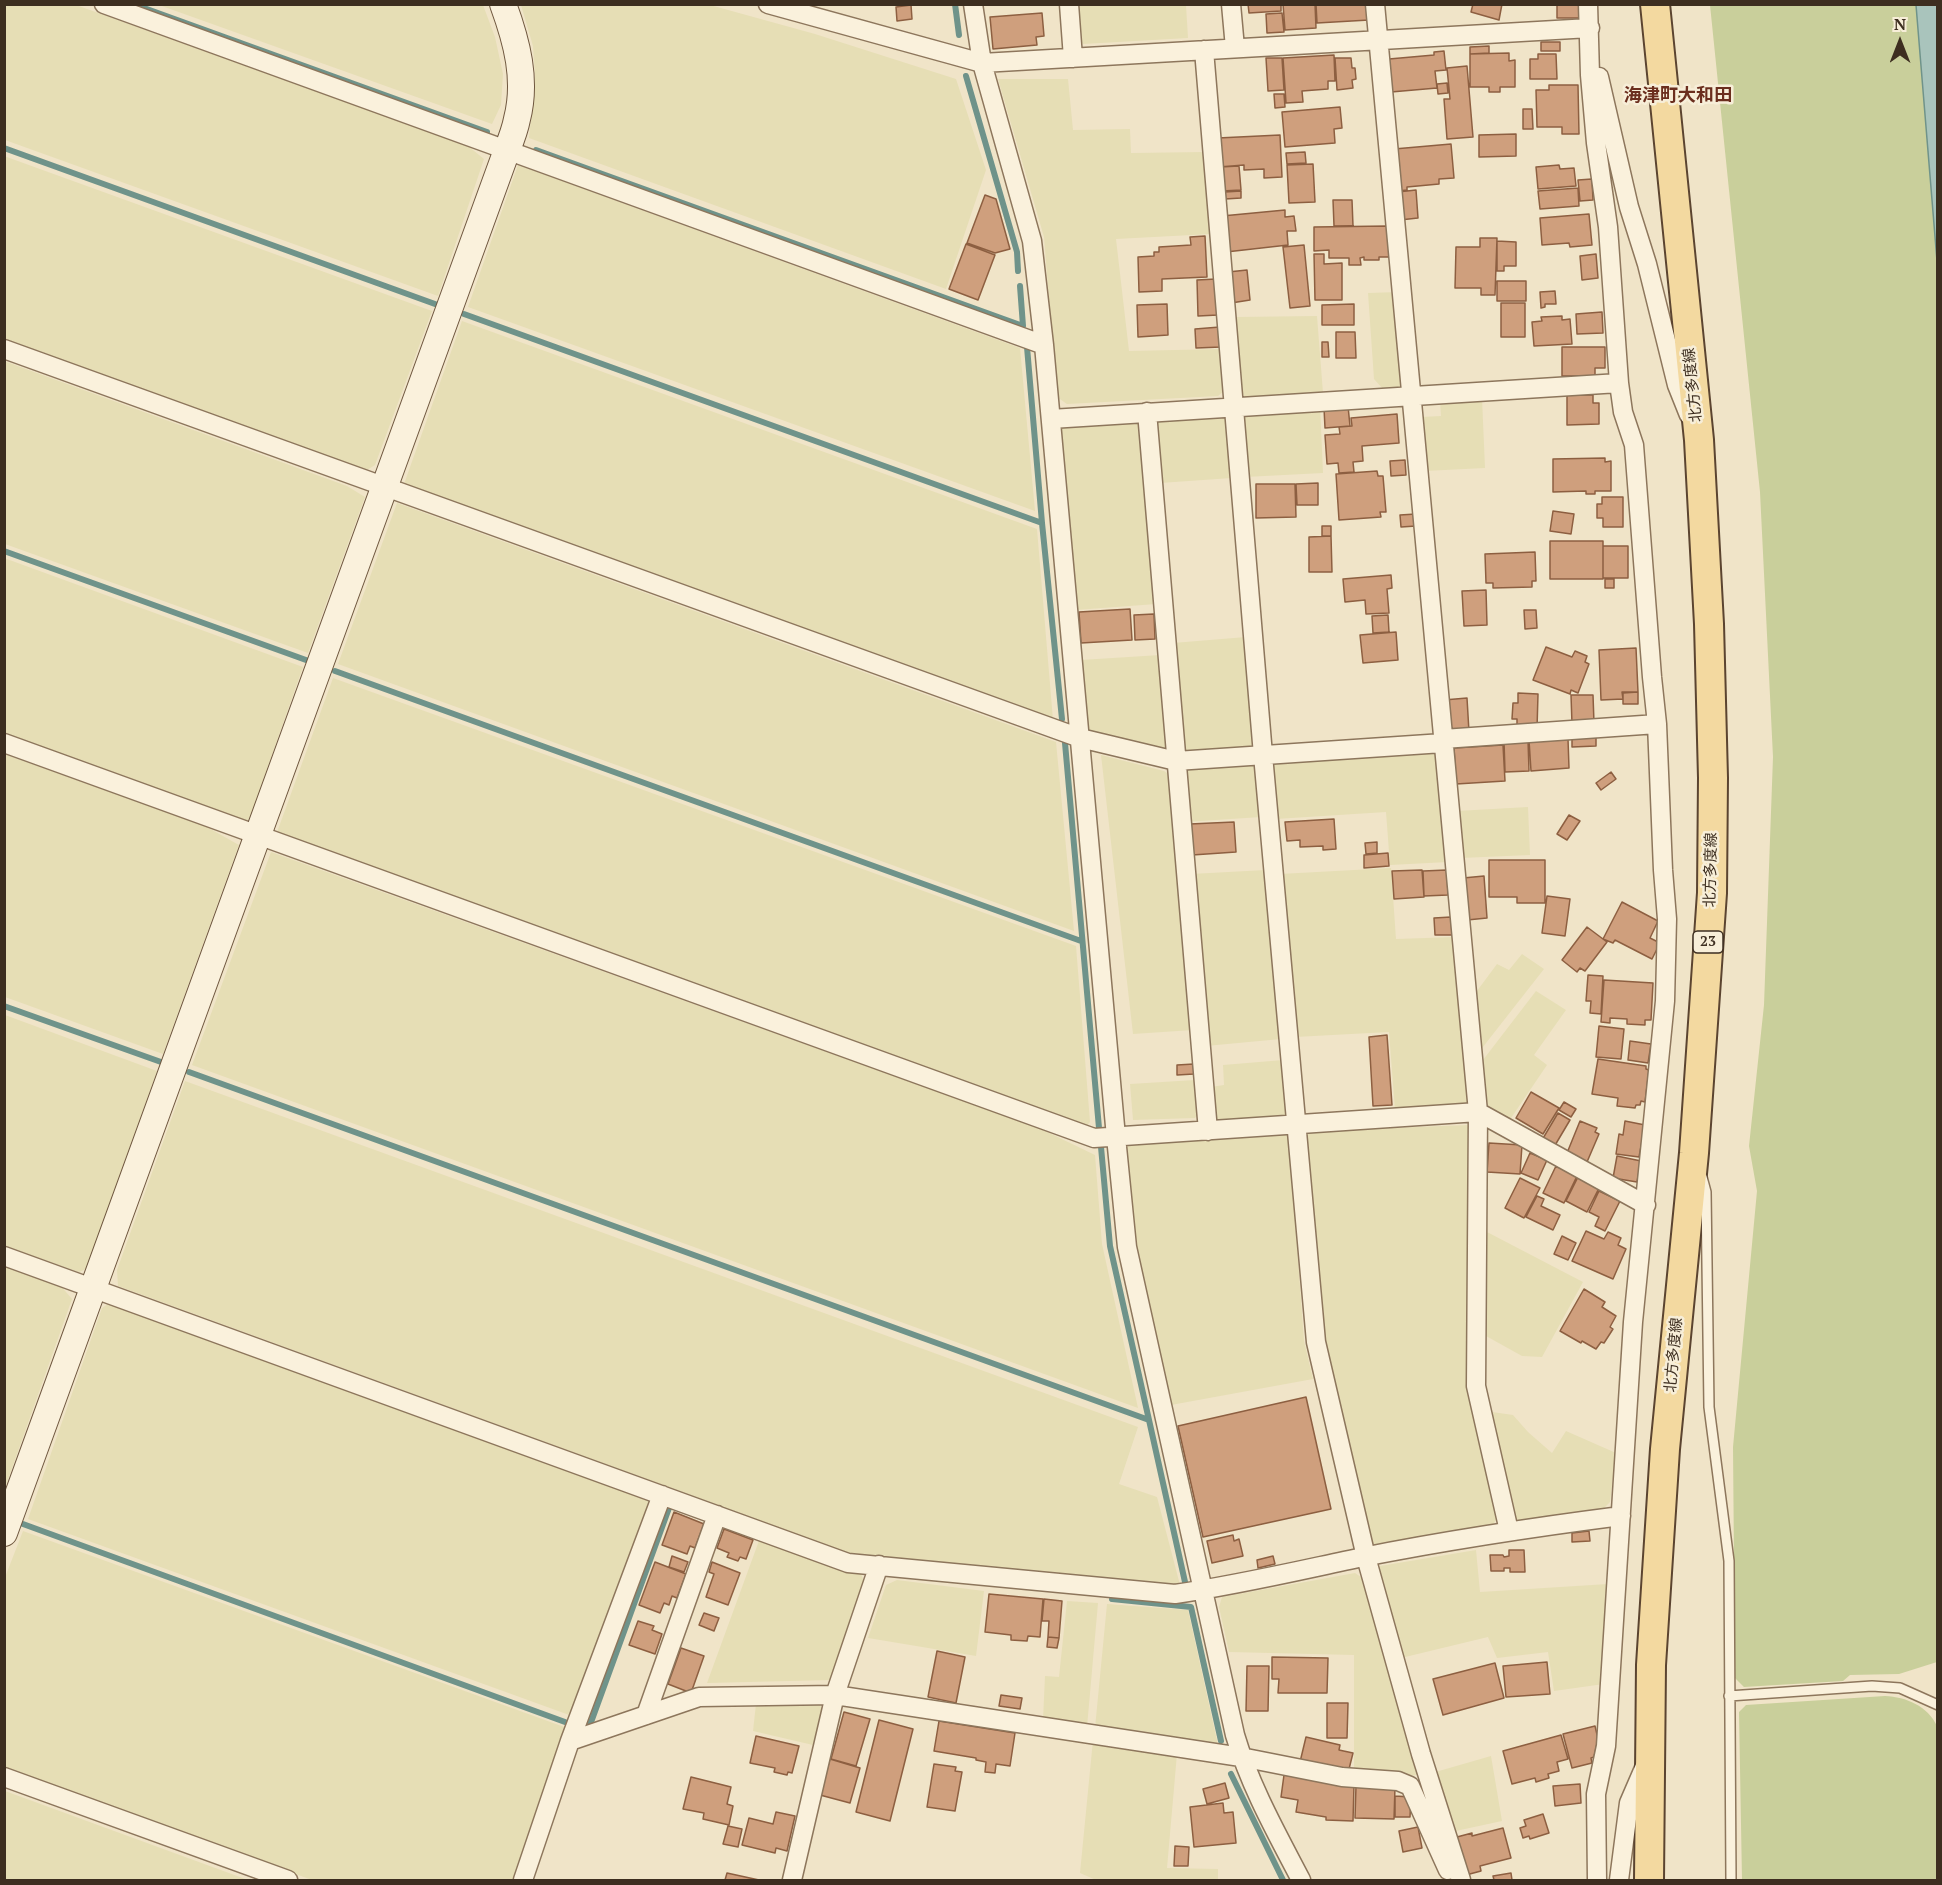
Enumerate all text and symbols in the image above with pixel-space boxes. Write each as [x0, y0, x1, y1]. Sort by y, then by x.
north arrow [1870, 12, 1930, 72]
text: N [1894, 13, 1906, 35]
district label: 海津町大和田 [1624, 85, 1732, 107]
street label: 北方多度線 [1680, 347, 1706, 423]
street label: 北方多度線 [1701, 832, 1721, 908]
road number: 23 [1693, 931, 1723, 953]
street label: 北方多度線 [1662, 1317, 1686, 1393]

